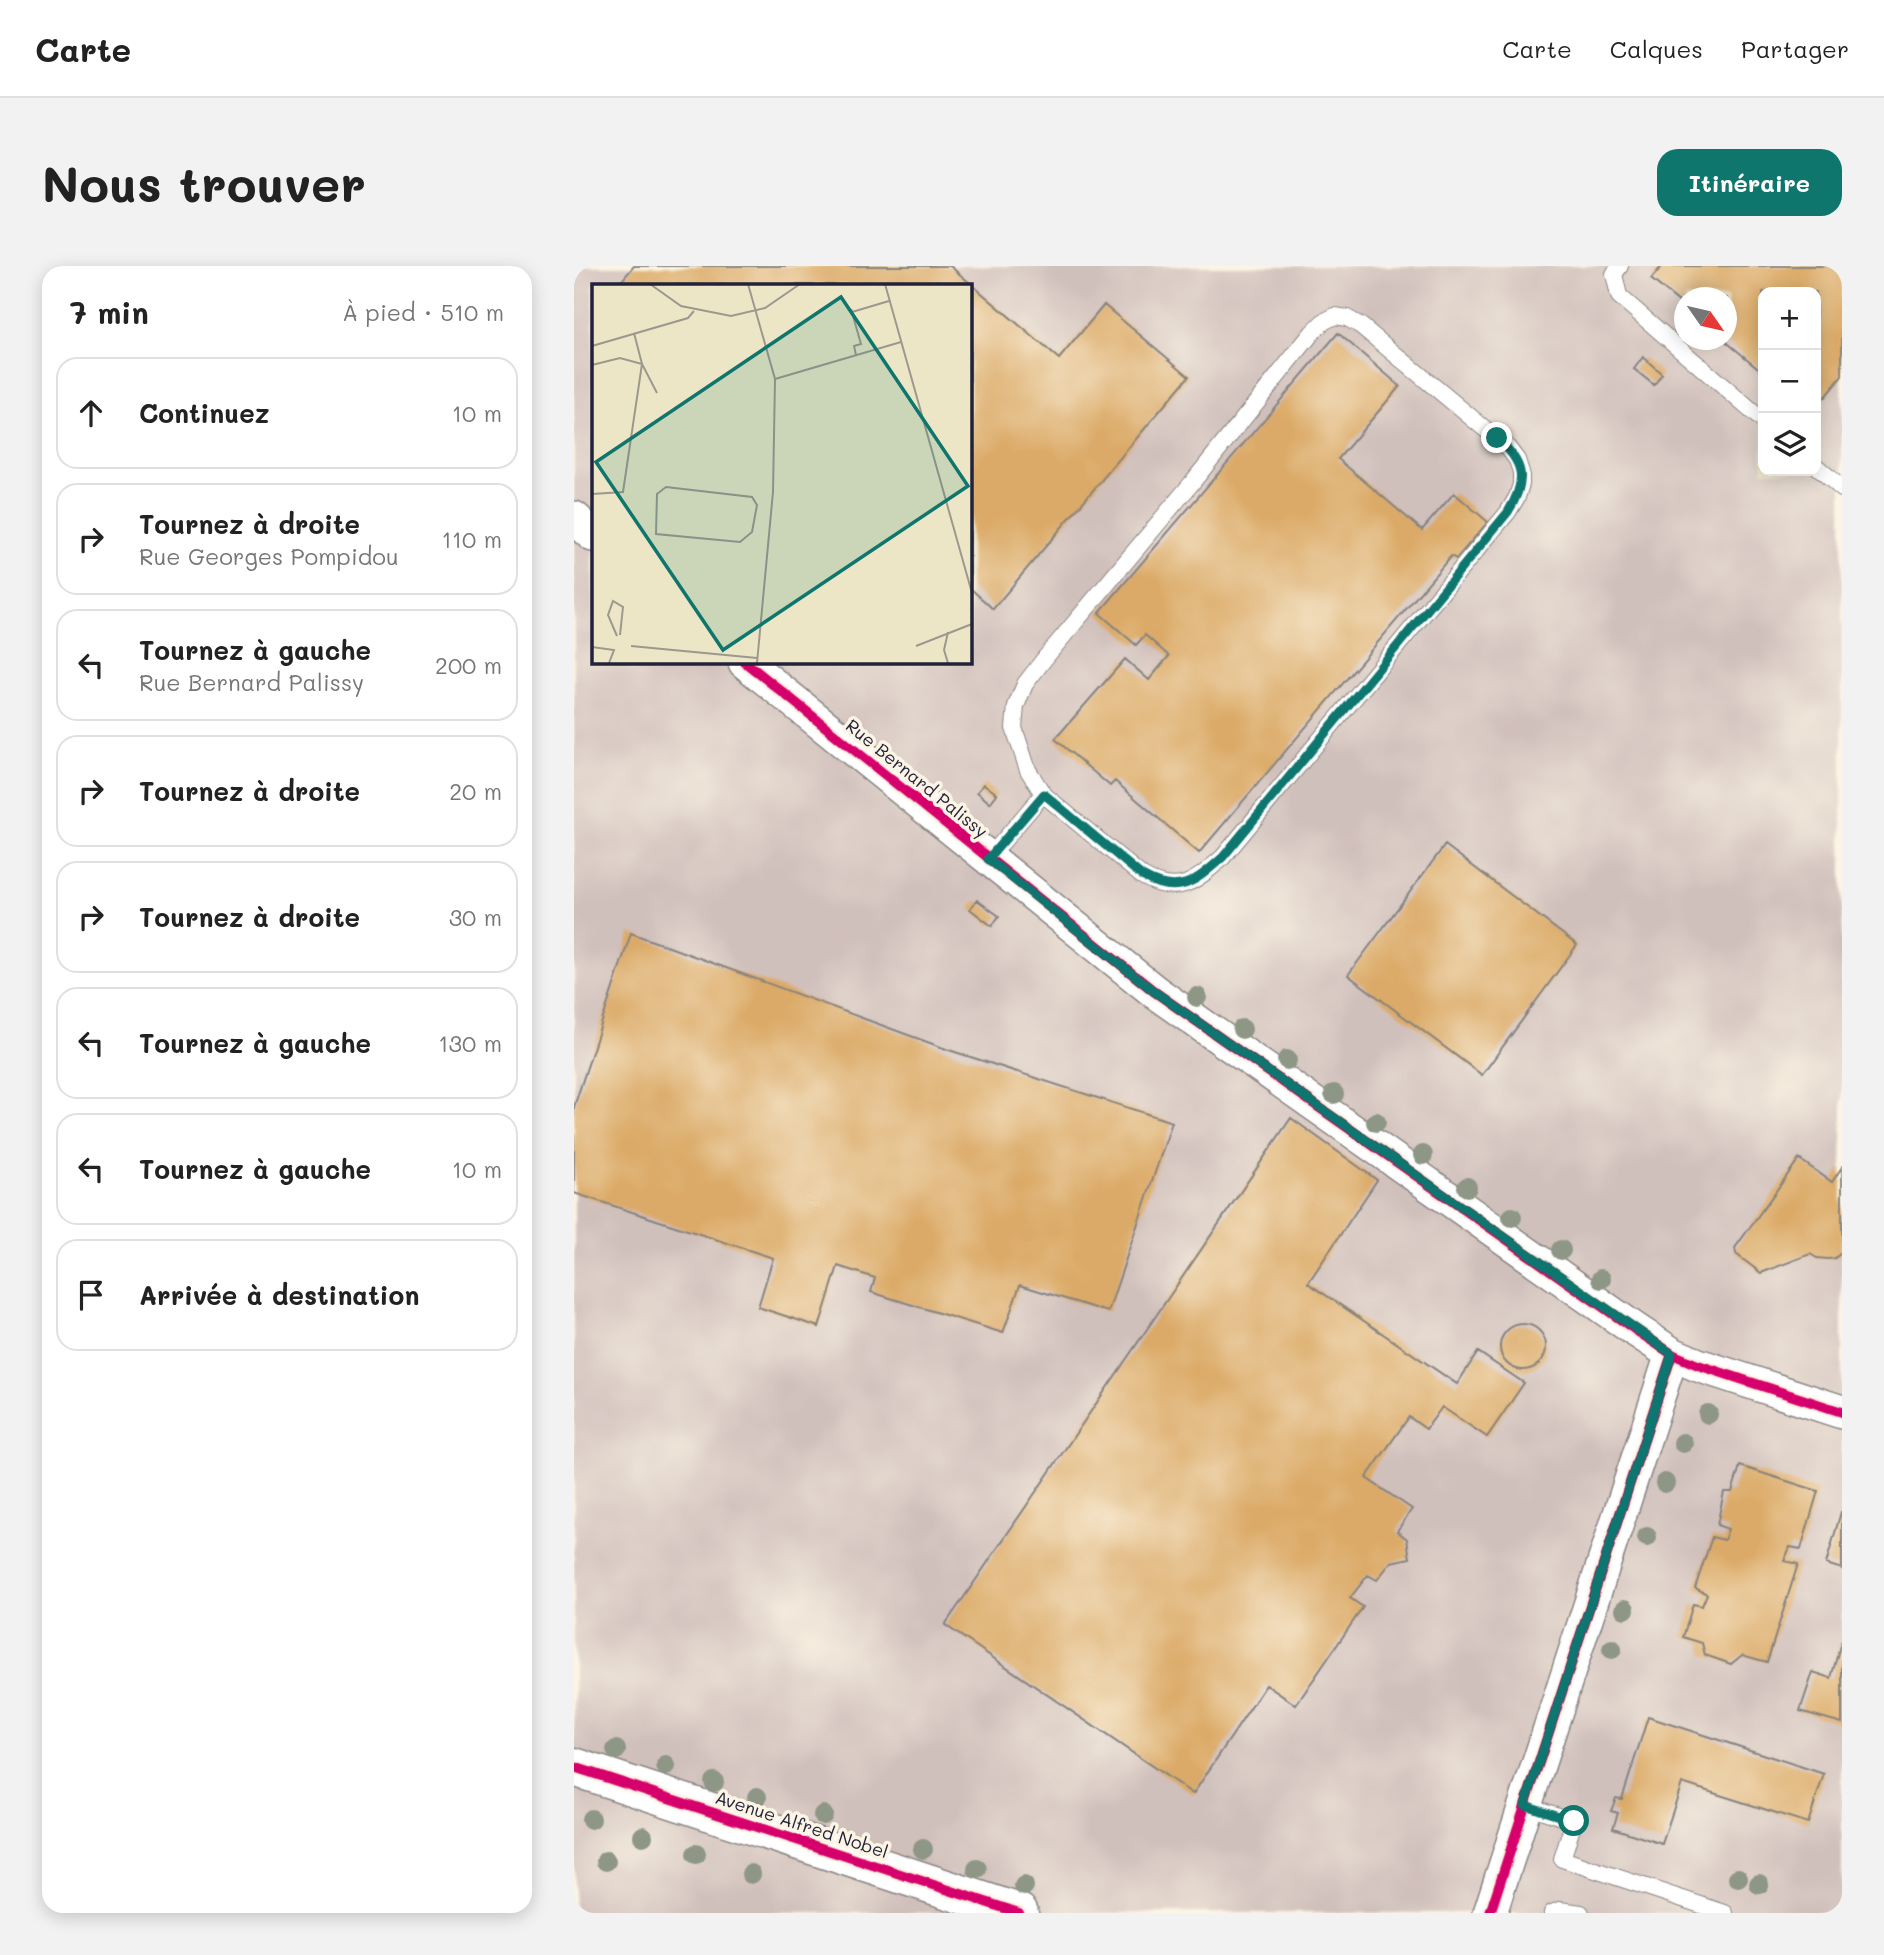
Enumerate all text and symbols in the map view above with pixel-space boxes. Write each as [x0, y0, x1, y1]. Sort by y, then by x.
text: Carte [35, 27, 131, 70]
text: Carte [1502, 33, 1572, 64]
text: Calques [1610, 33, 1703, 64]
text: Partager [1741, 33, 1849, 64]
button: Itinéraire [1657, 149, 1842, 216]
text: Nous trouver [42, 151, 366, 214]
inset map [592, 284, 971, 663]
north arrow [1674, 287, 1737, 350]
map controls [1758, 287, 1821, 476]
button: + [1758, 287, 1821, 350]
text: 7 min [70, 292, 149, 332]
text: À pied · 510 m [342, 297, 504, 327]
button: − [1758, 350, 1821, 413]
icon: ahead [72, 394, 110, 432]
text: Continuez [139, 396, 269, 430]
text: 10 m [452, 398, 502, 428]
button: layers [1758, 413, 1821, 476]
route end [1481, 422, 1512, 453]
text: Tournez à droite [139, 507, 360, 541]
icon: right [72, 520, 110, 558]
text: 110 m [442, 524, 502, 554]
text: Rue Georges Pompidou [139, 541, 399, 571]
text: Tournez à gauche [139, 633, 371, 667]
icon: left [72, 646, 110, 684]
text: 200 m [435, 650, 502, 680]
text: Rue Bernard Palissy [139, 667, 364, 697]
street label: Rue Bernard Palissy [841, 713, 993, 843]
icon: right [72, 772, 110, 810]
text: Tournez à droite [139, 774, 360, 808]
text: 20 m [449, 776, 502, 806]
icon: right [72, 898, 110, 936]
text: Tournez à droite [139, 900, 360, 934]
text: 30 m [449, 902, 502, 932]
icon: left [72, 1024, 110, 1062]
text: Tournez à gauche [139, 1026, 371, 1060]
text: 130 m [438, 1028, 502, 1058]
icon: left [72, 1150, 110, 1188]
text: Tournez à gauche [139, 1152, 371, 1186]
text: 10 m [452, 1154, 502, 1184]
icon: arrive [72, 1276, 110, 1314]
text: Arrivée à destination [139, 1278, 419, 1312]
street label: Avenue Alfred Nobel [712, 1785, 892, 1863]
route start [1558, 1805, 1589, 1836]

